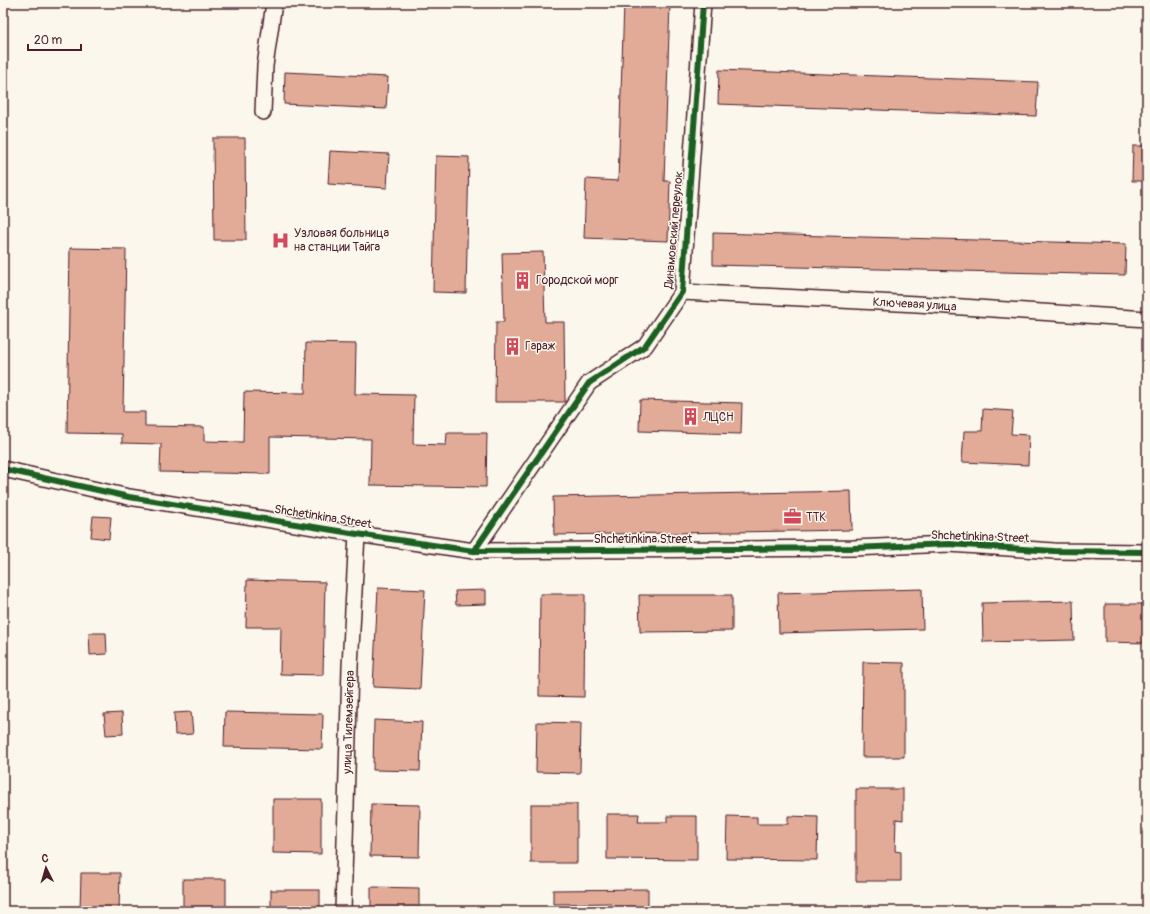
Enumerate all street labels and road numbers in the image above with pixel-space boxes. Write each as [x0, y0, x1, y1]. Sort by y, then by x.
street label: Динамовский переулок [661, 171, 687, 290]
street label: Ключевая улица [872, 294, 958, 314]
street label: Shchetinkina Street [273, 502, 373, 532]
street label: Shchetinkina Street [931, 528, 1030, 546]
street label: Shchetinkina Street [594, 532, 692, 547]
street label: улица Тилемзейгера [339, 670, 357, 775]

